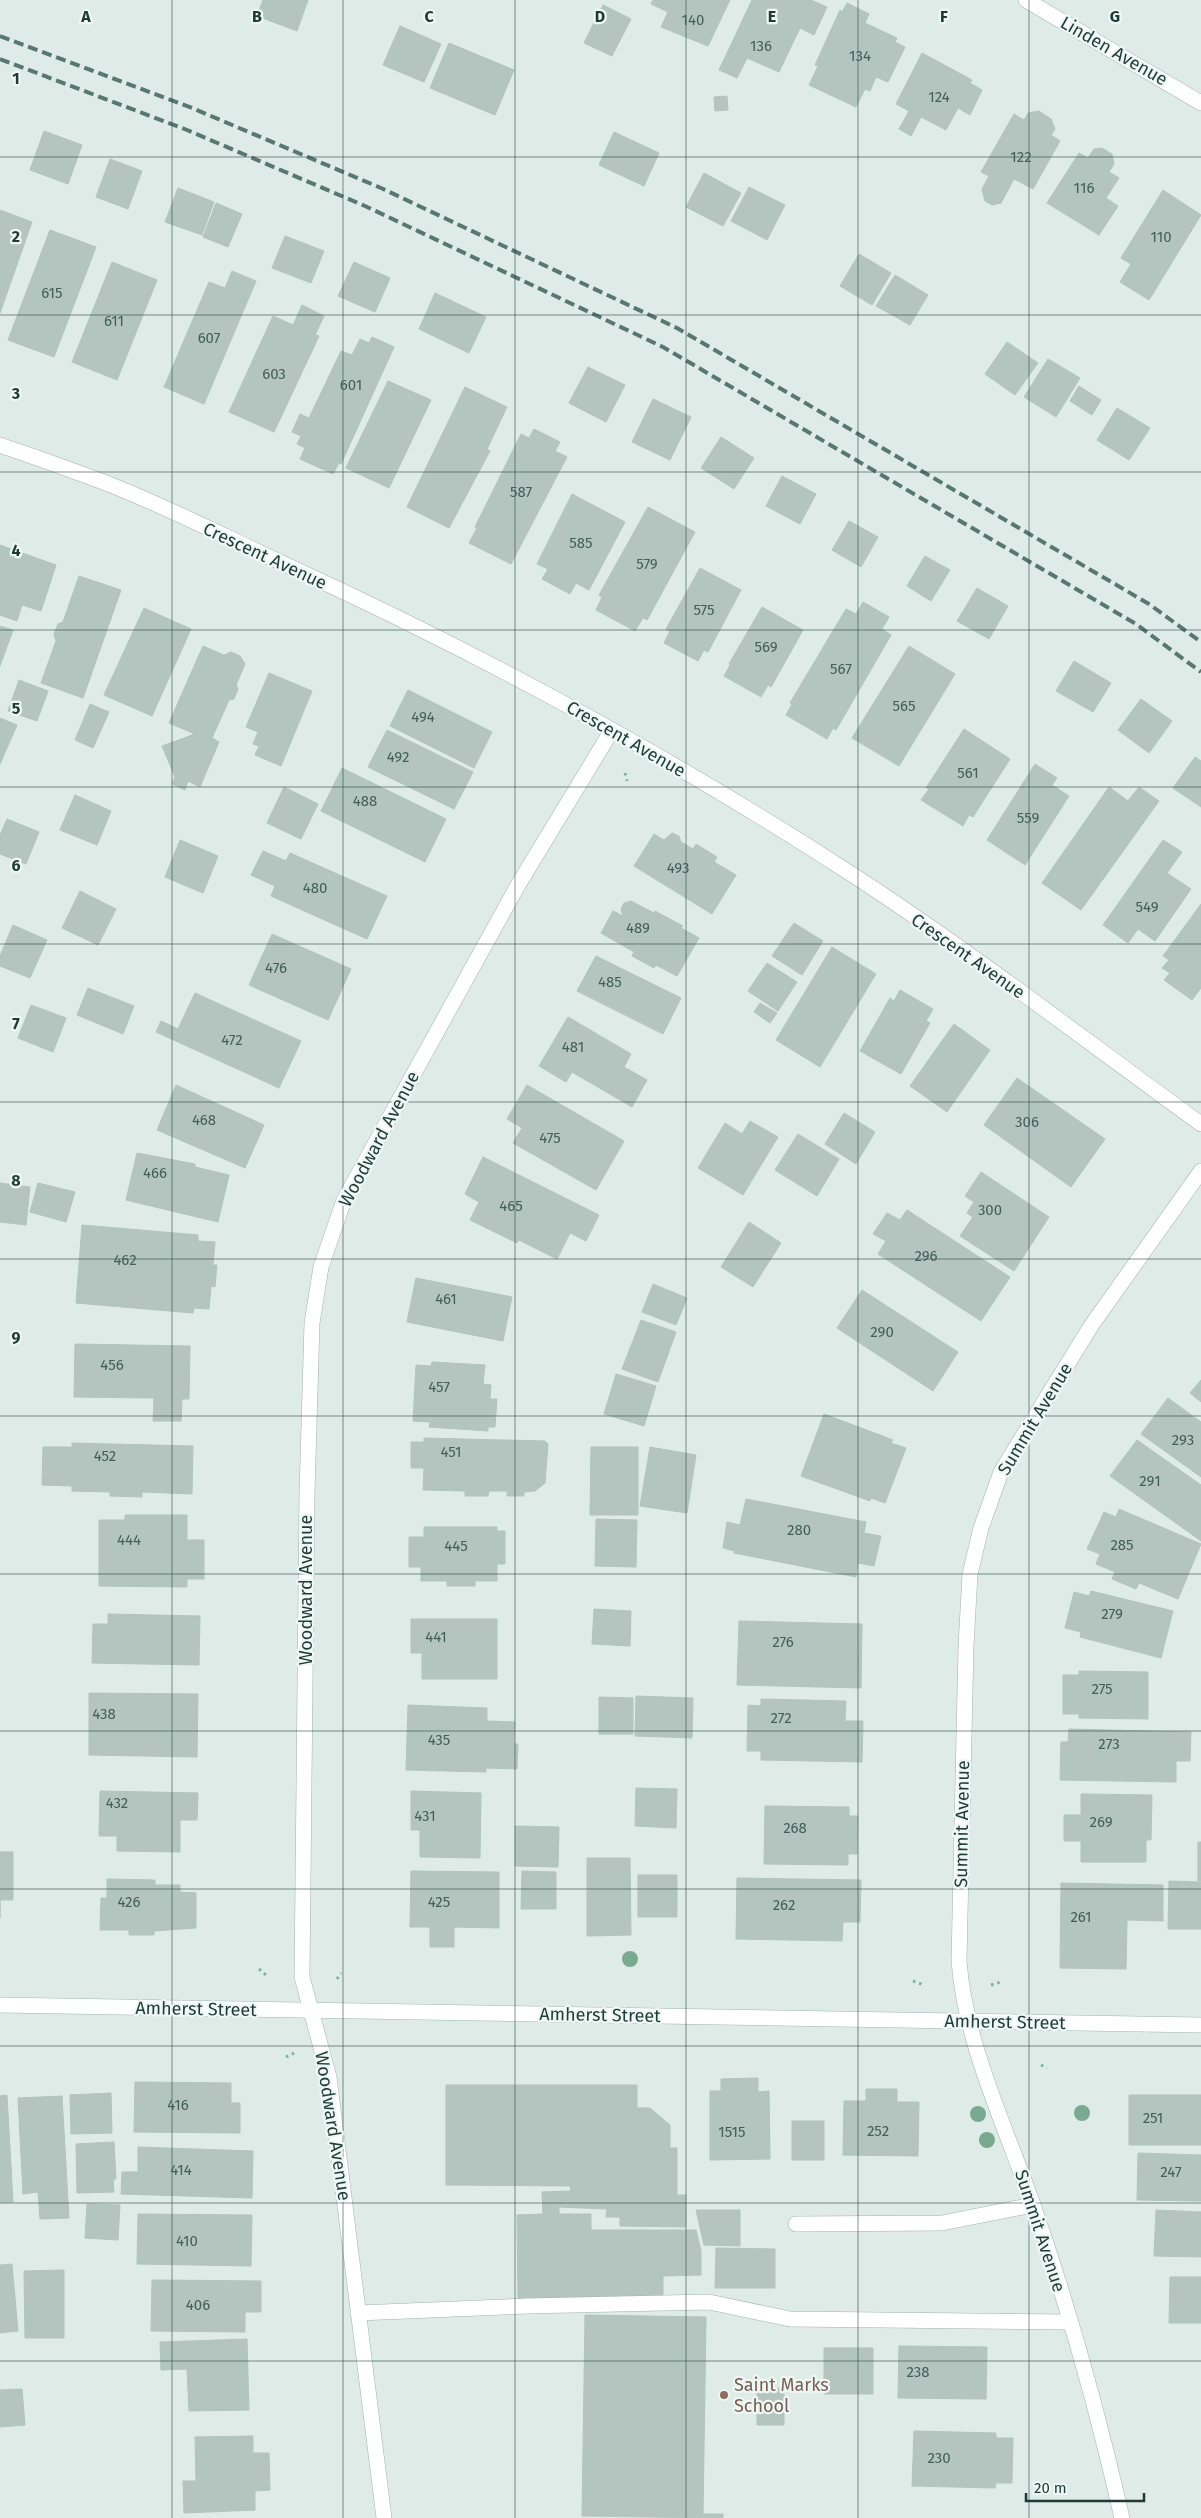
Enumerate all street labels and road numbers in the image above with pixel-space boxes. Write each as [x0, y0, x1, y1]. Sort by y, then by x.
street label: Linden Avenue [1056, 11, 1172, 91]
street label: Crescent Avenue [200, 518, 330, 594]
street label: Crescent Avenue [562, 696, 690, 782]
street label: Crescent Avenue [907, 909, 1029, 1003]
street label: Woodward Avenue [334, 1067, 424, 1211]
street label: Summit Avenue [993, 1359, 1077, 1479]
street label: Woodward Avenue [295, 1515, 317, 1665]
street label: Summit Avenue [950, 1760, 974, 1888]
street label: Amherst Street [135, 1997, 257, 2021]
street label: Amherst Street [539, 2003, 661, 2027]
street label: Amherst Street [944, 2010, 1066, 2034]
street label: Woodward Avenue [310, 2050, 356, 2202]
street label: Summit Avenue [1010, 2167, 1070, 2295]

